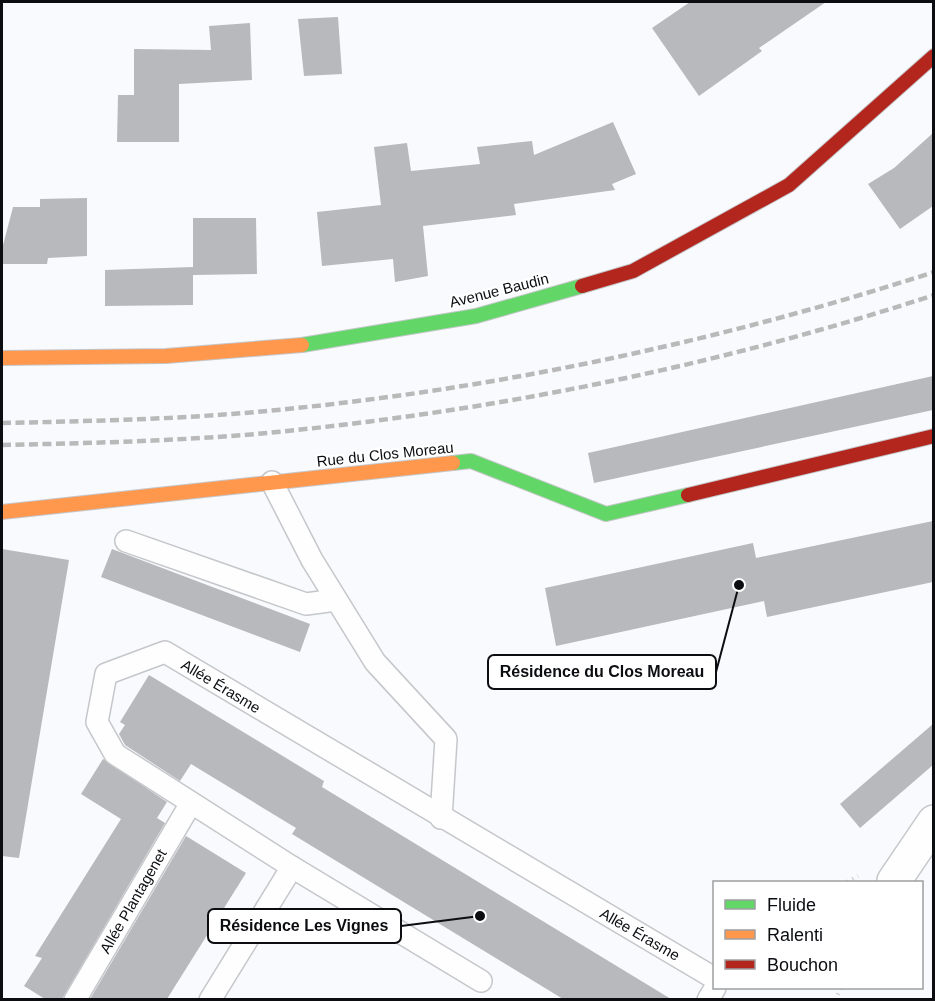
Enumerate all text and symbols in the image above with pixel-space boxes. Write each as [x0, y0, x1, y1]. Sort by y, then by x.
street label: Avenue Baudin [448, 269, 550, 311]
street label: Rue du Clos Moreau [316, 438, 454, 470]
callout: Résidence du Clos Moreau [488, 655, 716, 689]
street label: Allée Érasme [178, 656, 264, 716]
text: Résidence du Clos Moreau [500, 663, 704, 680]
street label: Allée Plantagenet [96, 845, 170, 956]
legend [713, 881, 923, 989]
text: Fluide [767, 895, 816, 915]
street label: Allée Érasme [597, 904, 683, 964]
callout: Résidence Les Vignes [208, 909, 401, 943]
text: Résidence Les Vignes [220, 917, 388, 934]
text: Ralenti [767, 925, 823, 945]
text: Bouchon [767, 955, 838, 975]

